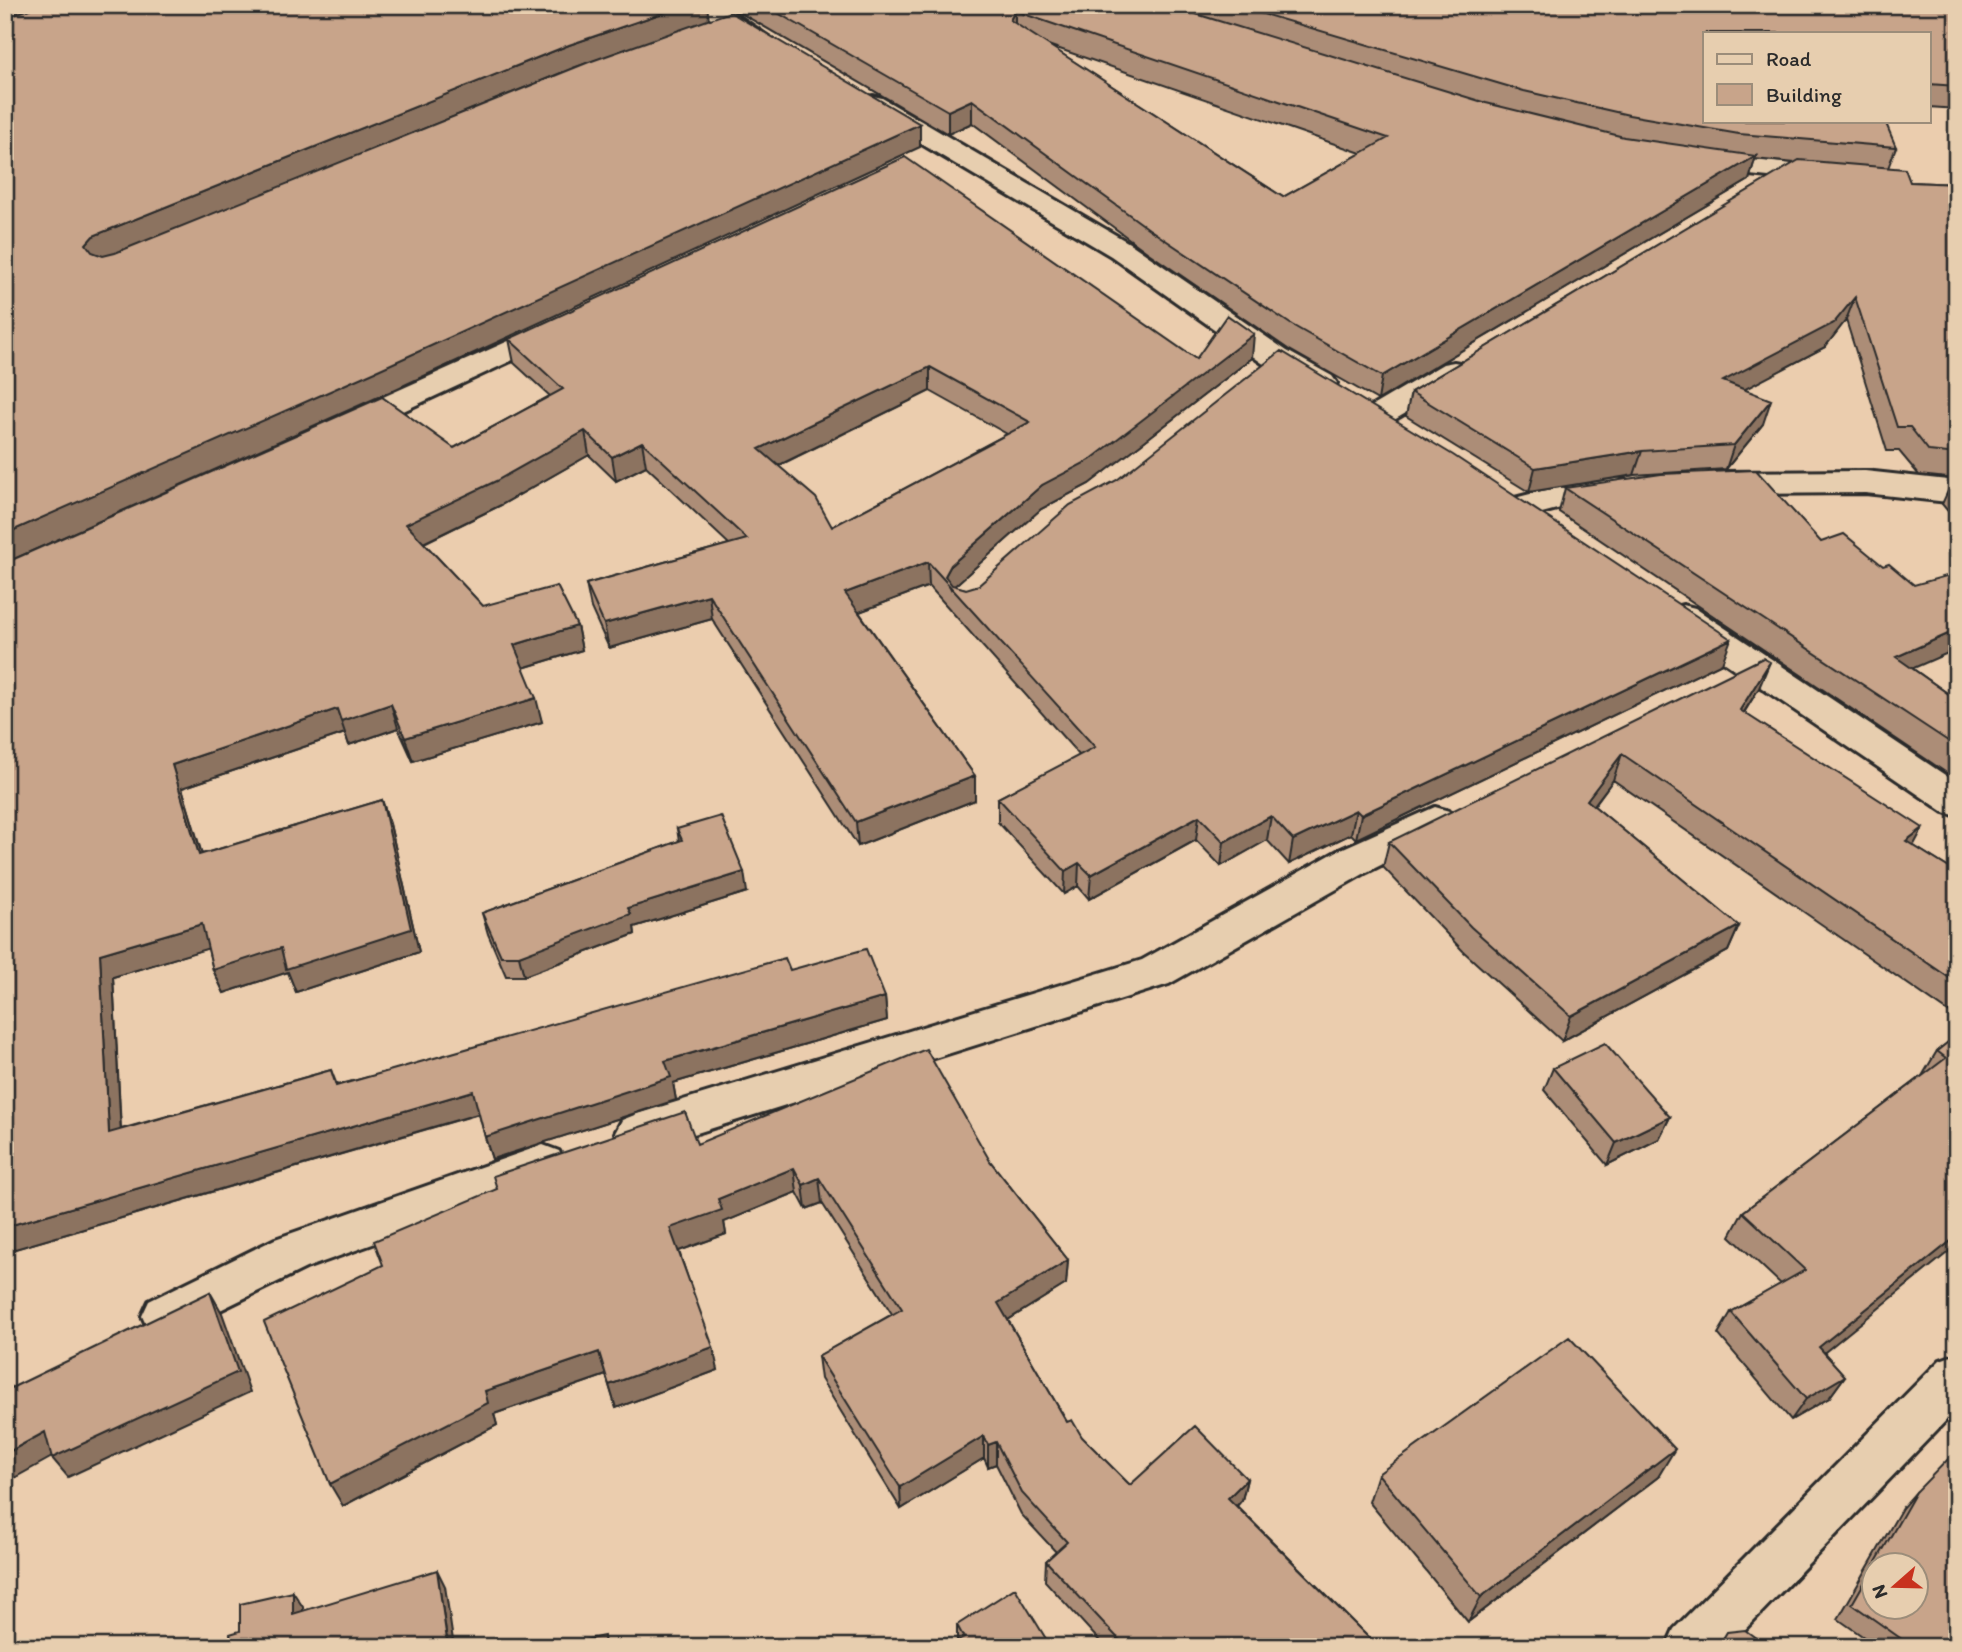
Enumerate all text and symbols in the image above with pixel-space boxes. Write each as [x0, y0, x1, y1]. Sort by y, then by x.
legend [1703, 32, 1930, 122]
text: Road [1766, 46, 1812, 71]
text: Building [1766, 82, 1842, 107]
north arrow [1860, 1550, 1930, 1620]
text: N [1866, 1582, 1892, 1602]

